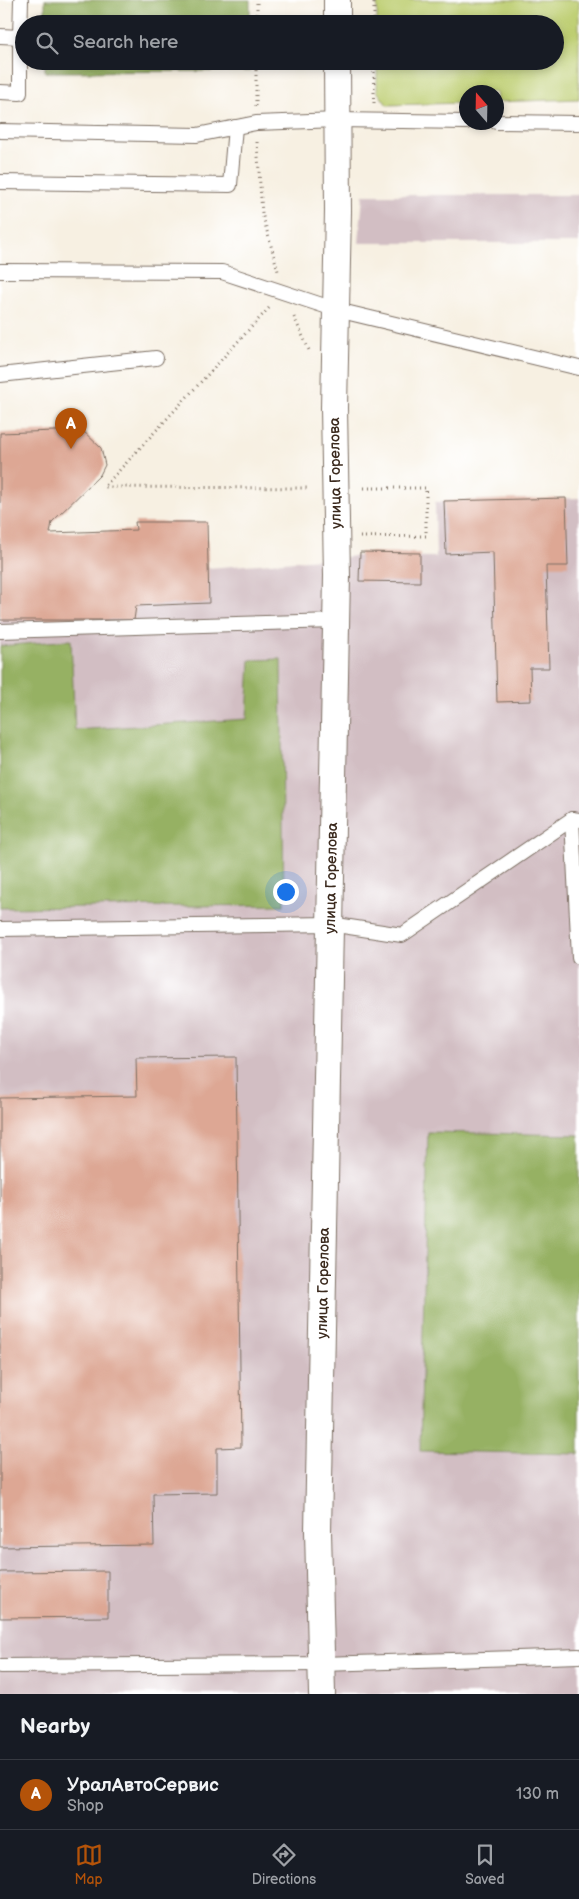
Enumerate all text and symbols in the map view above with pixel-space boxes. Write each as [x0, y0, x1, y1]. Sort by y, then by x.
search box [15, 15, 564, 70]
icon: search [33, 29, 61, 57]
text: Search here [73, 31, 178, 54]
north arrow [459, 85, 504, 130]
pin: A [55, 408, 87, 449]
street label: улица Горелова [325, 417, 346, 529]
street label: улица Горелова [321, 822, 342, 934]
your location [273, 879, 299, 905]
street label: улица Горелова [313, 1227, 334, 1339]
text: Nearby [20, 1714, 90, 1739]
text: УралАвтоСервис [67, 1774, 219, 1797]
text: A [31, 1785, 41, 1804]
text: 130 m [516, 1785, 559, 1804]
text: Shop [67, 1797, 104, 1816]
tab: Map [75, 1841, 103, 1888]
tab: Directions [252, 1841, 316, 1888]
tab: Saved [465, 1841, 504, 1888]

